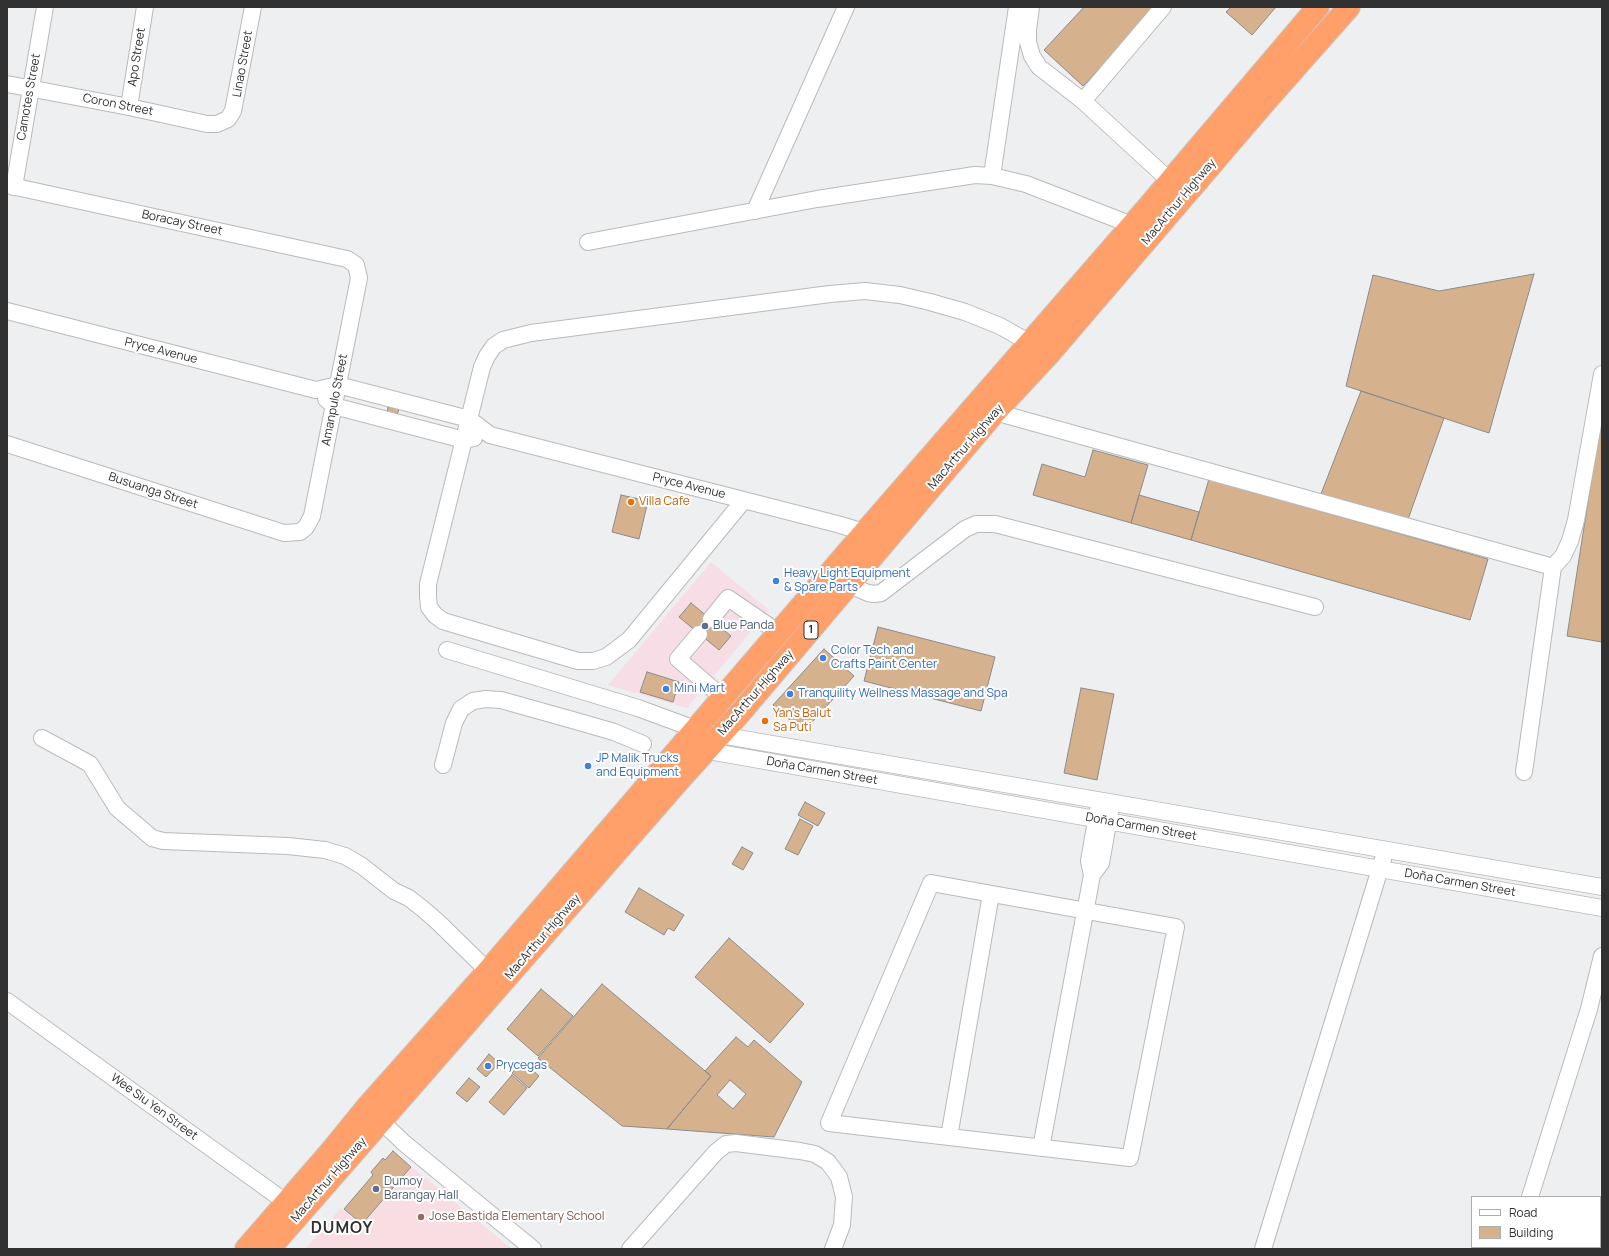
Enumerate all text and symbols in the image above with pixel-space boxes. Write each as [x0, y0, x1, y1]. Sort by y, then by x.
street label: Apo Street [125, 27, 149, 87]
street label: Linao Street [230, 30, 256, 98]
street label: Camotes Street [14, 52, 44, 142]
street label: Coron Street [81, 91, 155, 119]
street label: MacArthur Highway [1139, 156, 1219, 248]
street label: Boracay Street [140, 207, 224, 239]
street label: Pryce Avenue [123, 335, 199, 367]
street label: Amanpulo Street [319, 353, 351, 447]
street label: MacArthur Highway [925, 402, 1007, 492]
street label: Busuanga Street [106, 470, 200, 512]
street label: Pryce Avenue [651, 470, 727, 502]
place label: Villa Cafe [639, 495, 690, 509]
marker: Villa Cafe [626, 497, 636, 507]
place label: Heavy Light Equipment & Spare Parts [784, 567, 911, 595]
marker: Heavy Light Equipment & Spare Parts [771, 576, 781, 586]
place label: Blue Panda [713, 619, 774, 633]
marker: Blue Panda [700, 621, 710, 631]
road number: 1 [804, 621, 818, 639]
place label: Color Tech and Crafts Paint Center [831, 644, 937, 672]
street label: MacArthur Highway [715, 648, 797, 738]
marker: Color Tech and Crafts Paint Center [818, 653, 828, 663]
place label: Mini Mart [674, 682, 725, 696]
marker: Mini Mart [661, 684, 671, 694]
place label: Tranquility Wellness Massage and Spa [798, 687, 1008, 701]
marker: Tranquility Wellness Massage and Spa [785, 689, 795, 699]
place label: Yan's Balut Sa Puti [773, 707, 831, 735]
marker: Yan's Balut Sa Puti [760, 716, 770, 726]
place label: JP Malik Trucks and Equipment [596, 752, 679, 780]
street label: Doña Carmen Street [765, 754, 879, 788]
marker: JP Malik Trucks and Equipment [583, 761, 593, 771]
street label: Doña Carmen Street [1084, 810, 1198, 844]
street label: Doña Carmen Street [1403, 866, 1517, 900]
street label: MacArthur Highway [502, 892, 584, 982]
place label: Prycegas [496, 1059, 547, 1073]
marker: Prycegas [483, 1061, 493, 1071]
street label: Wee Siu Yen Street [108, 1071, 200, 1143]
street label: MacArthur Highway [288, 1135, 370, 1225]
place label: Dumoy Barangay Hall [384, 1175, 459, 1203]
marker: Dumoy Barangay Hall [371, 1184, 381, 1194]
legend [1471, 1196, 1601, 1248]
text: Road [1509, 1204, 1537, 1221]
place label: Jose Bastida Elementary School [429, 1210, 605, 1224]
marker: Jose Bastida Elementary School [416, 1212, 426, 1222]
district label: DUMOY [311, 1219, 373, 1239]
text: Building [1509, 1224, 1553, 1241]

